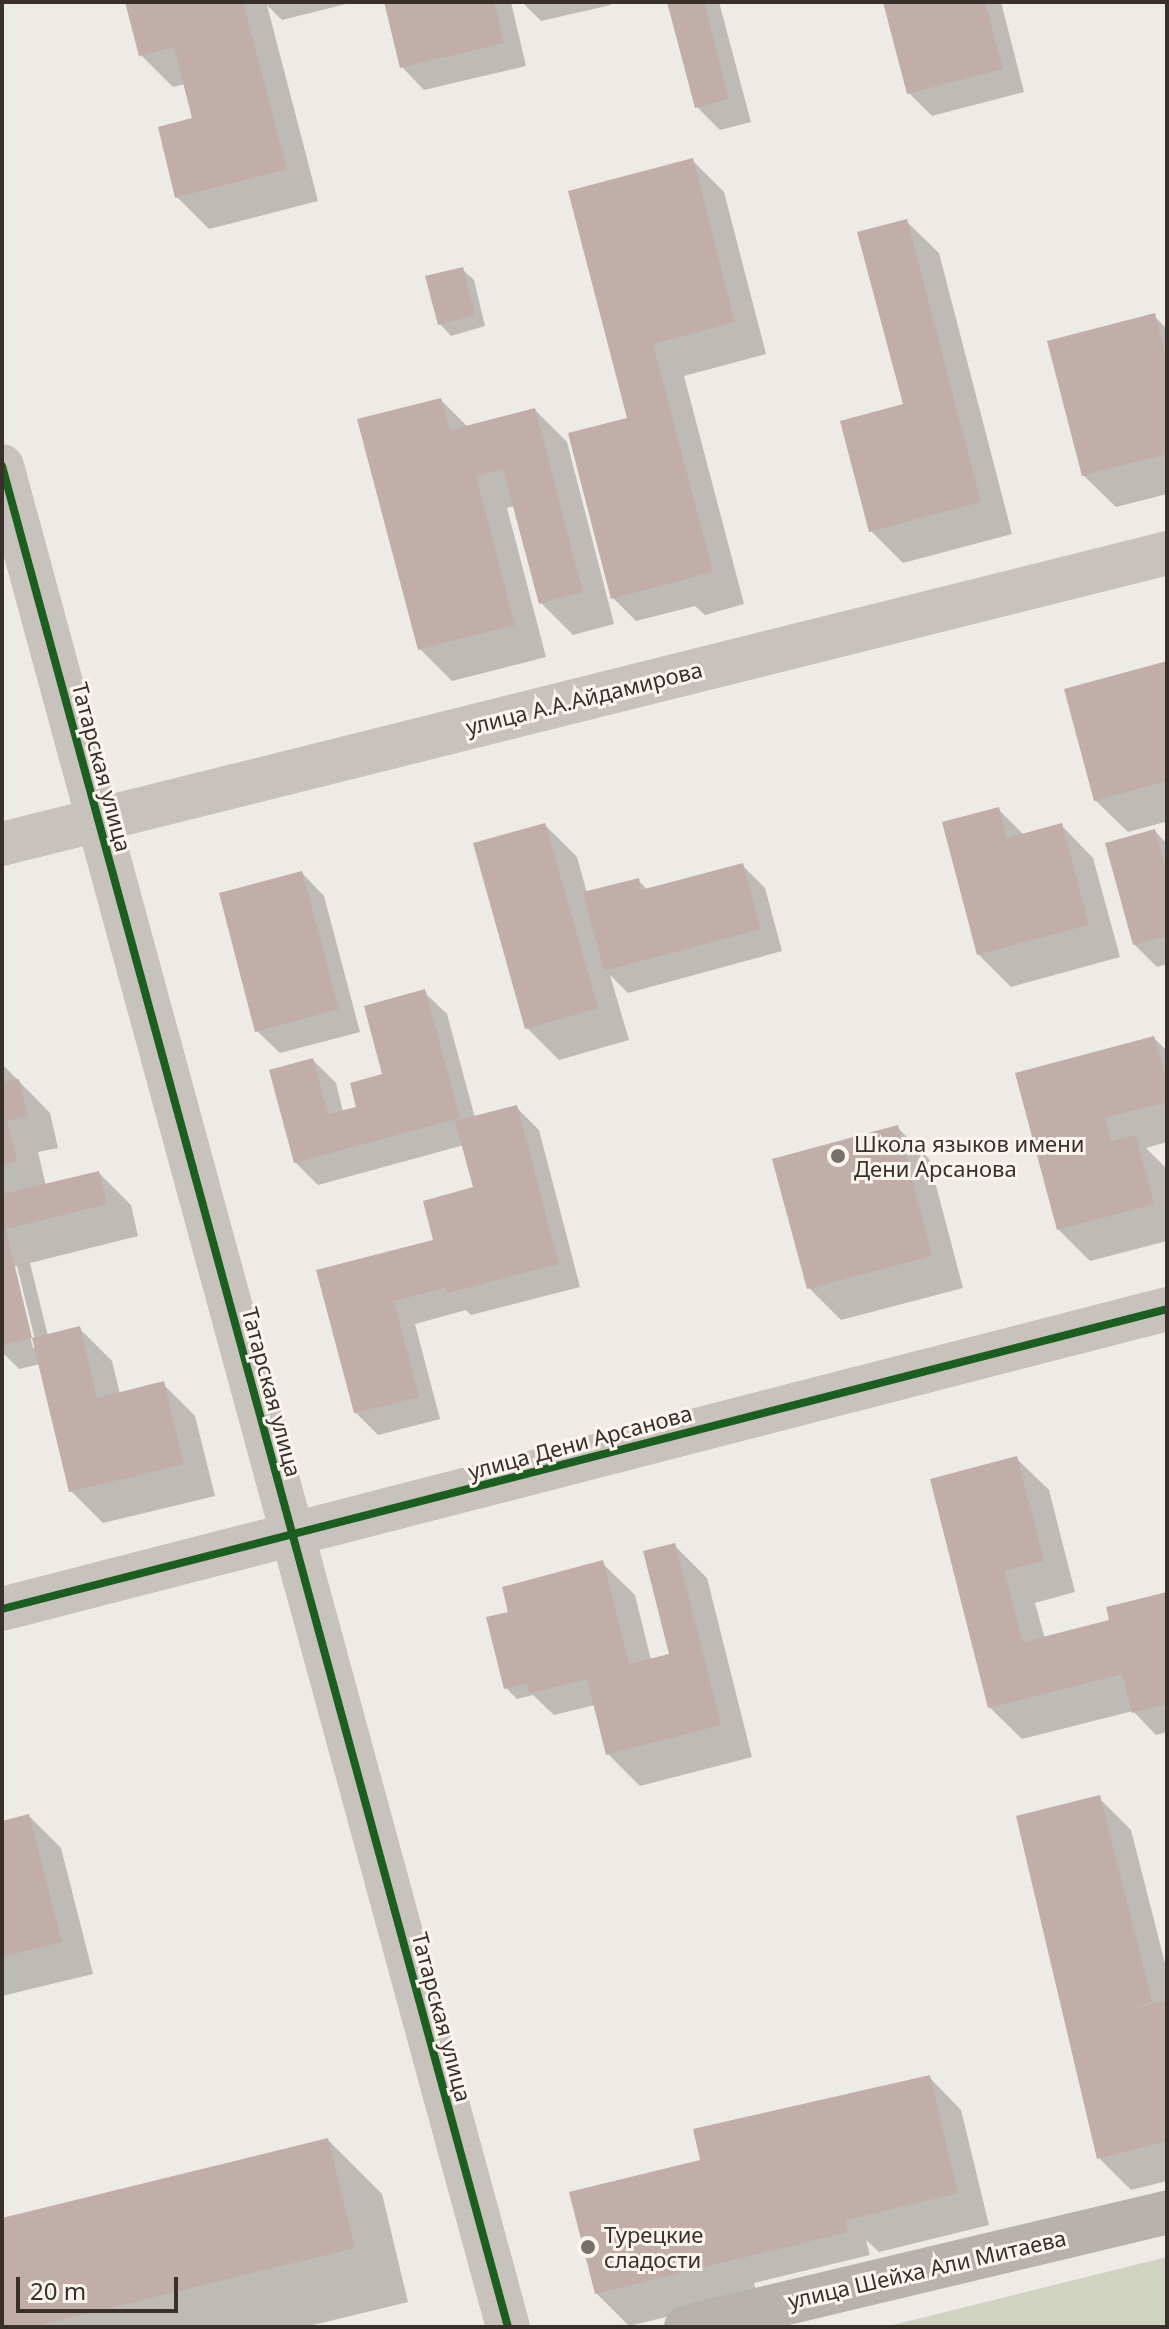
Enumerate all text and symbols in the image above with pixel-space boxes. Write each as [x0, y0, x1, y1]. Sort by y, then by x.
street label: улица А.А.Айдамирова [463, 656, 705, 740]
street label: Татарская улица [67, 679, 137, 855]
place label: Школа языков имени Дени Арсанова [854, 1130, 1084, 1182]
marker: Школа языков имени Дени Арсанова [829, 1147, 847, 1165]
street label: Татарская улица [237, 1304, 307, 1480]
street label: улица Дени Арсанова [465, 1399, 695, 1485]
street label: Татарская улица [407, 1929, 477, 2105]
place label: Турецкие сладости [604, 2221, 703, 2272]
street label: улица Шейха Али Митаева [785, 2224, 1069, 2314]
marker: Турецкие сладости [579, 2238, 597, 2256]
scale bar [20, 2261, 182, 2311]
text: 20 m [30, 2274, 86, 2307]

